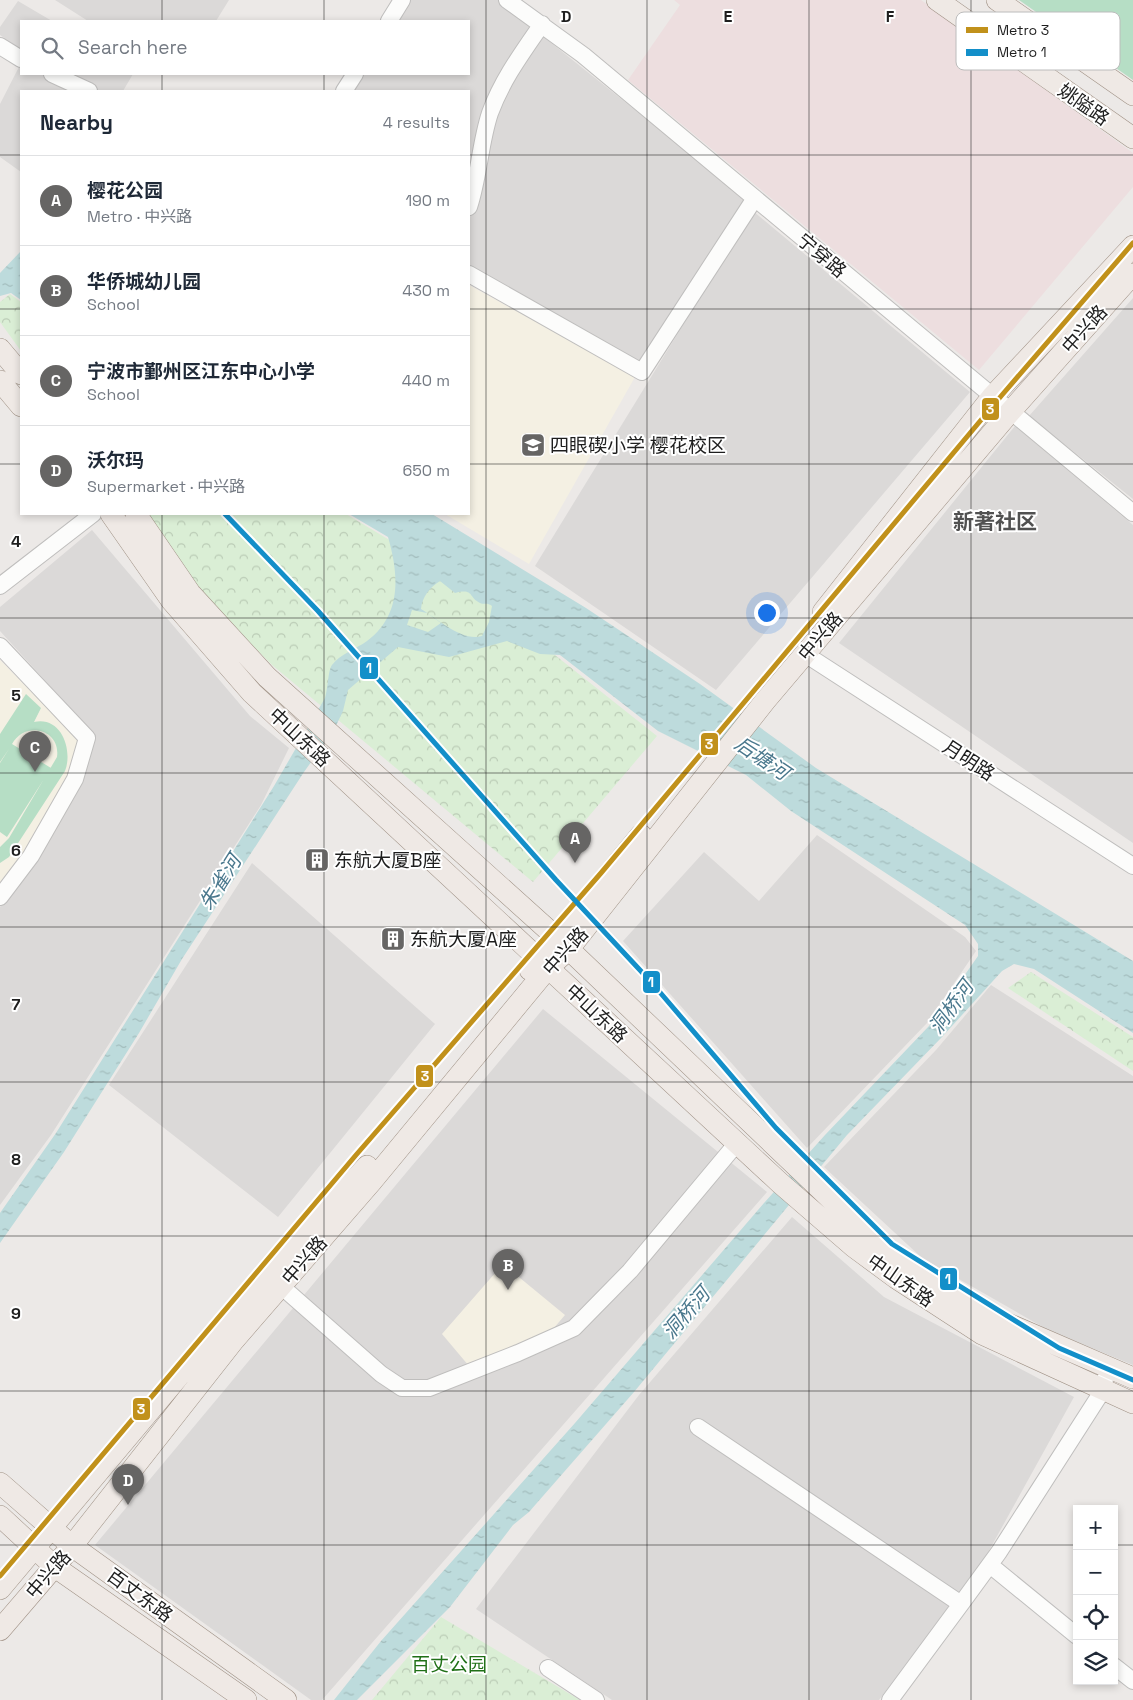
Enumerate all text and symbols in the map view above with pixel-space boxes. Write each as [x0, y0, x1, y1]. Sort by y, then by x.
text: D [561, 6, 571, 27]
text: E [724, 6, 733, 27]
text: F [886, 6, 895, 27]
legend [956, 12, 1120, 70]
search box [20, 20, 470, 75]
text: Metro 3 [997, 21, 1049, 39]
icon: search [38, 34, 66, 62]
text: Search here [78, 35, 188, 60]
text: Metro 1 [997, 43, 1047, 61]
street label: 姚隘路 [1053, 78, 1114, 131]
text: Nearby [40, 109, 113, 136]
text: 4 results [383, 112, 450, 133]
text: 樱花公园 [87, 178, 163, 203]
text: A [51, 190, 61, 211]
text: 190 m [405, 190, 450, 211]
text: Metro · 中兴路 [87, 206, 192, 227]
street label: 宁穿路 [792, 227, 852, 283]
text: 华侨城幼儿园 [87, 269, 201, 294]
text: B [51, 280, 61, 301]
text: 430 m [402, 280, 450, 301]
text: School [87, 294, 140, 315]
street label: 中兴路 [1056, 300, 1113, 359]
text: 宁波市鄞州区江东中心小学 [87, 359, 315, 384]
text: C [51, 370, 61, 391]
text: 440 m [402, 370, 450, 391]
text: School [87, 384, 140, 405]
line badge: 3 [981, 397, 1000, 421]
text: 3 [986, 400, 994, 418]
school or university icon: 四眼碶小学 樱花校区 [520, 432, 546, 458]
place label: 四眼碶小学 樱花校区 [550, 433, 726, 458]
text: 沃尔玛 [87, 448, 144, 473]
text: D [51, 460, 61, 481]
text: 650 m [402, 460, 450, 481]
text: Supermarket · 中兴路 [87, 476, 245, 497]
district label: 新著社区 [953, 508, 1037, 535]
text: 4 [11, 531, 21, 552]
your location [754, 600, 780, 626]
street label: 中兴路 [792, 606, 848, 666]
line badge: 1 [359, 656, 379, 680]
text: 1 [366, 659, 372, 677]
text: 5 [11, 685, 21, 706]
street label: 中山东路 [263, 702, 336, 772]
water label: 后塘河 [730, 730, 797, 788]
pin: C [19, 731, 51, 772]
line badge: 3 [700, 732, 719, 756]
street label: 月明路 [938, 734, 999, 786]
text: 3 [705, 735, 713, 753]
pin: A [559, 822, 591, 863]
text: 6 [11, 840, 21, 861]
water label: 朱雀河 [193, 846, 249, 914]
building icon: 东航大厦B座 [304, 847, 330, 873]
place label: 东航大厦B座 [334, 848, 442, 873]
street label: 中兴路 [537, 922, 594, 981]
building icon: 东航大厦A座 [380, 926, 406, 952]
place label: 东航大厦A座 [410, 927, 517, 952]
line badge: 1 [642, 970, 661, 994]
water label: 洞桥河 [923, 972, 982, 1039]
text: 1 [648, 973, 654, 991]
street label: 中山东路 [560, 978, 633, 1048]
text: 7 [12, 994, 21, 1015]
line badge: 3 [415, 1064, 434, 1088]
text: 3 [421, 1067, 429, 1085]
text: 8 [11, 1149, 21, 1170]
street label: 中兴路 [276, 1231, 333, 1290]
street label: 中山东路 [862, 1248, 939, 1312]
pin: B [492, 1249, 524, 1290]
line badge: 1 [939, 1267, 958, 1291]
text: 1 [945, 1270, 951, 1288]
water label: 洞桥河 [657, 1279, 718, 1344]
text: 9 [11, 1303, 21, 1324]
line badge: 3 [132, 1397, 151, 1421]
text: 3 [137, 1400, 145, 1418]
pin: D [112, 1464, 144, 1505]
map controls [1073, 1505, 1118, 1685]
button: + [1073, 1505, 1118, 1550]
street label: 中兴路 [20, 1545, 77, 1604]
button: − [1073, 1550, 1118, 1595]
street label: 百丈东路 [102, 1563, 178, 1628]
button: locate [1073, 1595, 1118, 1640]
button: layers [1073, 1640, 1118, 1685]
park label: 百丈公园 [411, 1652, 487, 1677]

